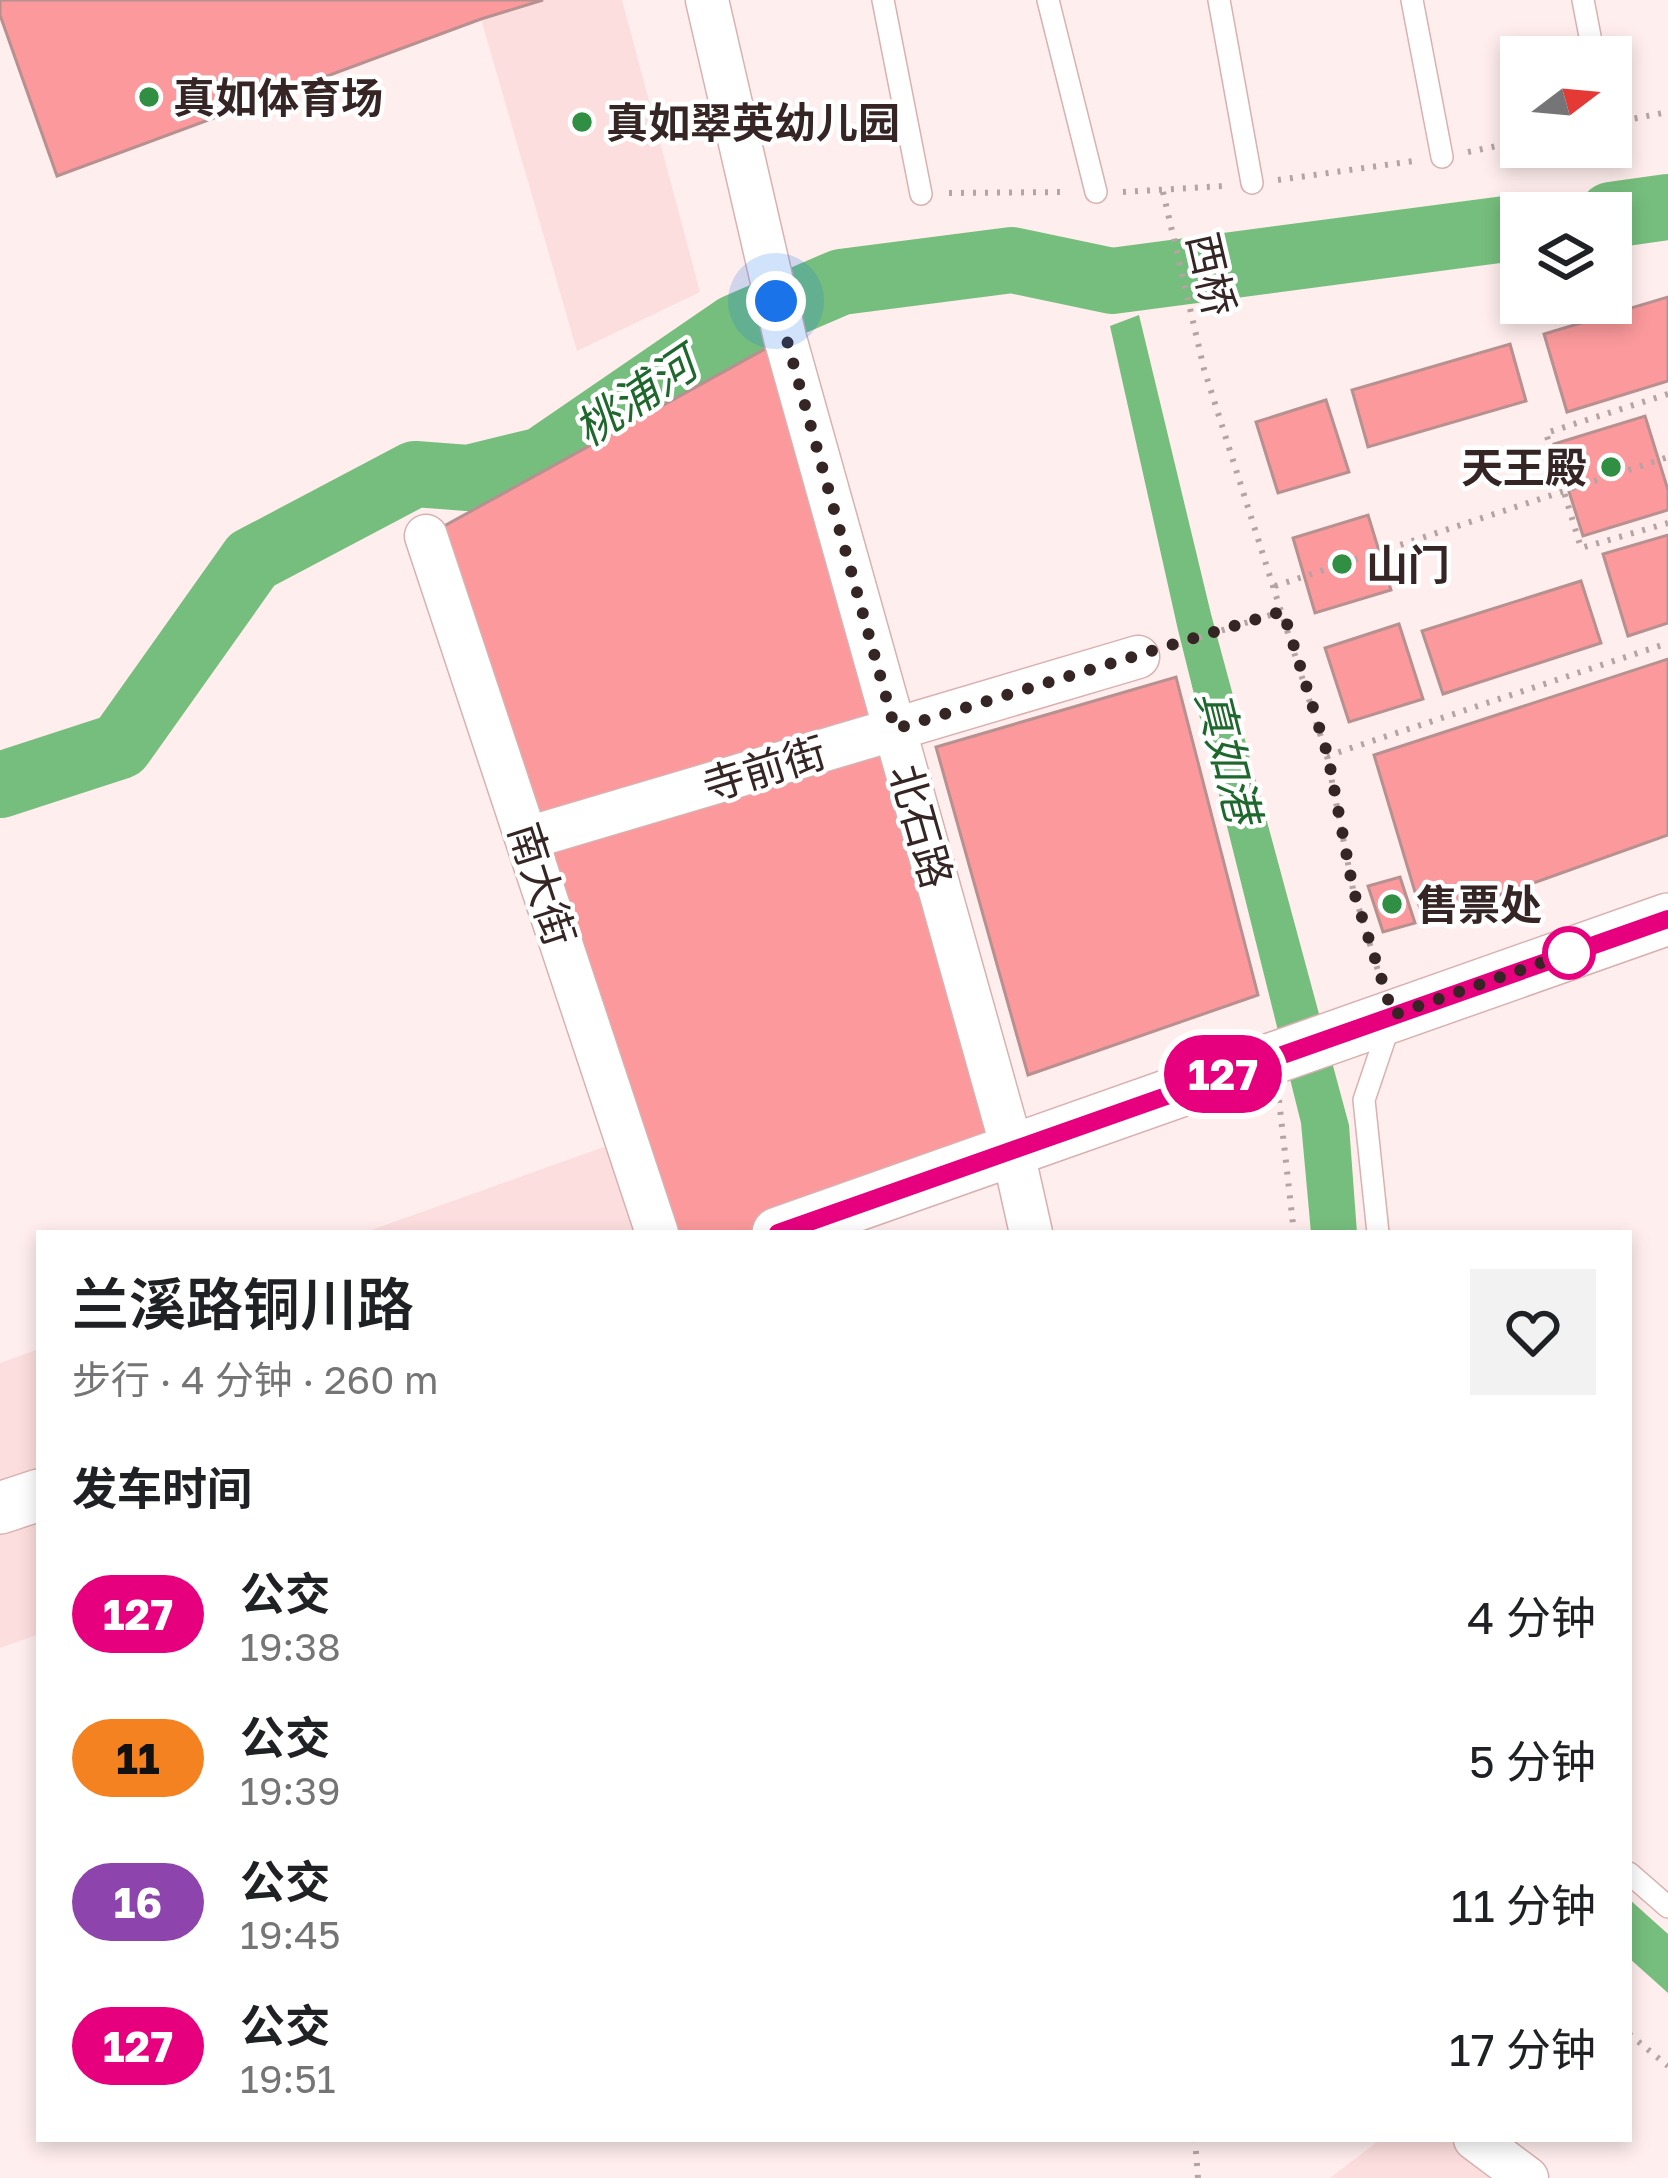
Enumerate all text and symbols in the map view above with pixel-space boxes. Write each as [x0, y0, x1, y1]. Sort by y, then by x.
north arrow [1500, 36, 1632, 168]
map controls [1500, 36, 1632, 324]
place label: 真如体育场 [173, 72, 383, 122]
marker: 真如体育场 [136, 84, 162, 110]
place label: 真如翠英幼儿园 [606, 97, 900, 147]
marker: 真如翠英幼儿园 [569, 109, 595, 135]
button: layers [1500, 192, 1632, 324]
street label: 西桥 [1178, 227, 1246, 321]
your location [746, 271, 806, 331]
water label: 桃浦河 [564, 331, 713, 456]
place label: 天王殿 [1461, 442, 1587, 492]
marker: 天王殿 [1598, 454, 1624, 480]
place label: 山门 [1366, 539, 1450, 589]
marker: 山门 [1329, 551, 1355, 577]
water label: 真如港 [1186, 684, 1273, 834]
street label: 寺前街 [696, 726, 832, 810]
street label: 北石路 [881, 759, 963, 893]
street label: 南大街 [500, 816, 586, 952]
place label: 售票处 [1416, 879, 1542, 929]
marker: 售票处 [1379, 891, 1405, 917]
unlabelled marker [1544, 928, 1594, 978]
line badge: 127 [1154, 1035, 1292, 1113]
text: 127 [1188, 1049, 1258, 1099]
text: 兰溪路铜川路 [72, 1269, 414, 1338]
button: heart [1470, 1269, 1596, 1395]
text: 步行 · 4 分钟 · 260 m [72, 1356, 439, 1403]
text: 发车时间 [72, 1461, 252, 1515]
text: 公交 [240, 1566, 330, 1620]
text: 127 [103, 1589, 173, 1639]
text: 4 分钟 [1467, 1590, 1596, 1644]
text: 19:38 [240, 1623, 341, 1670]
text: 公交 [240, 1710, 330, 1764]
text: 11 [116, 1733, 160, 1783]
text: 5 分钟 [1469, 1734, 1596, 1788]
text: 19:39 [240, 1767, 341, 1814]
text: 公交 [240, 1854, 330, 1908]
text: 16 [114, 1877, 162, 1927]
text: 11 分钟 [1451, 1878, 1596, 1932]
text: 19:45 [240, 1911, 341, 1958]
text: 公交 [240, 1998, 330, 2052]
text: 127 [103, 2021, 173, 2071]
text: 17 分钟 [1449, 2022, 1596, 2076]
text: 19:51 [240, 2055, 336, 2102]

